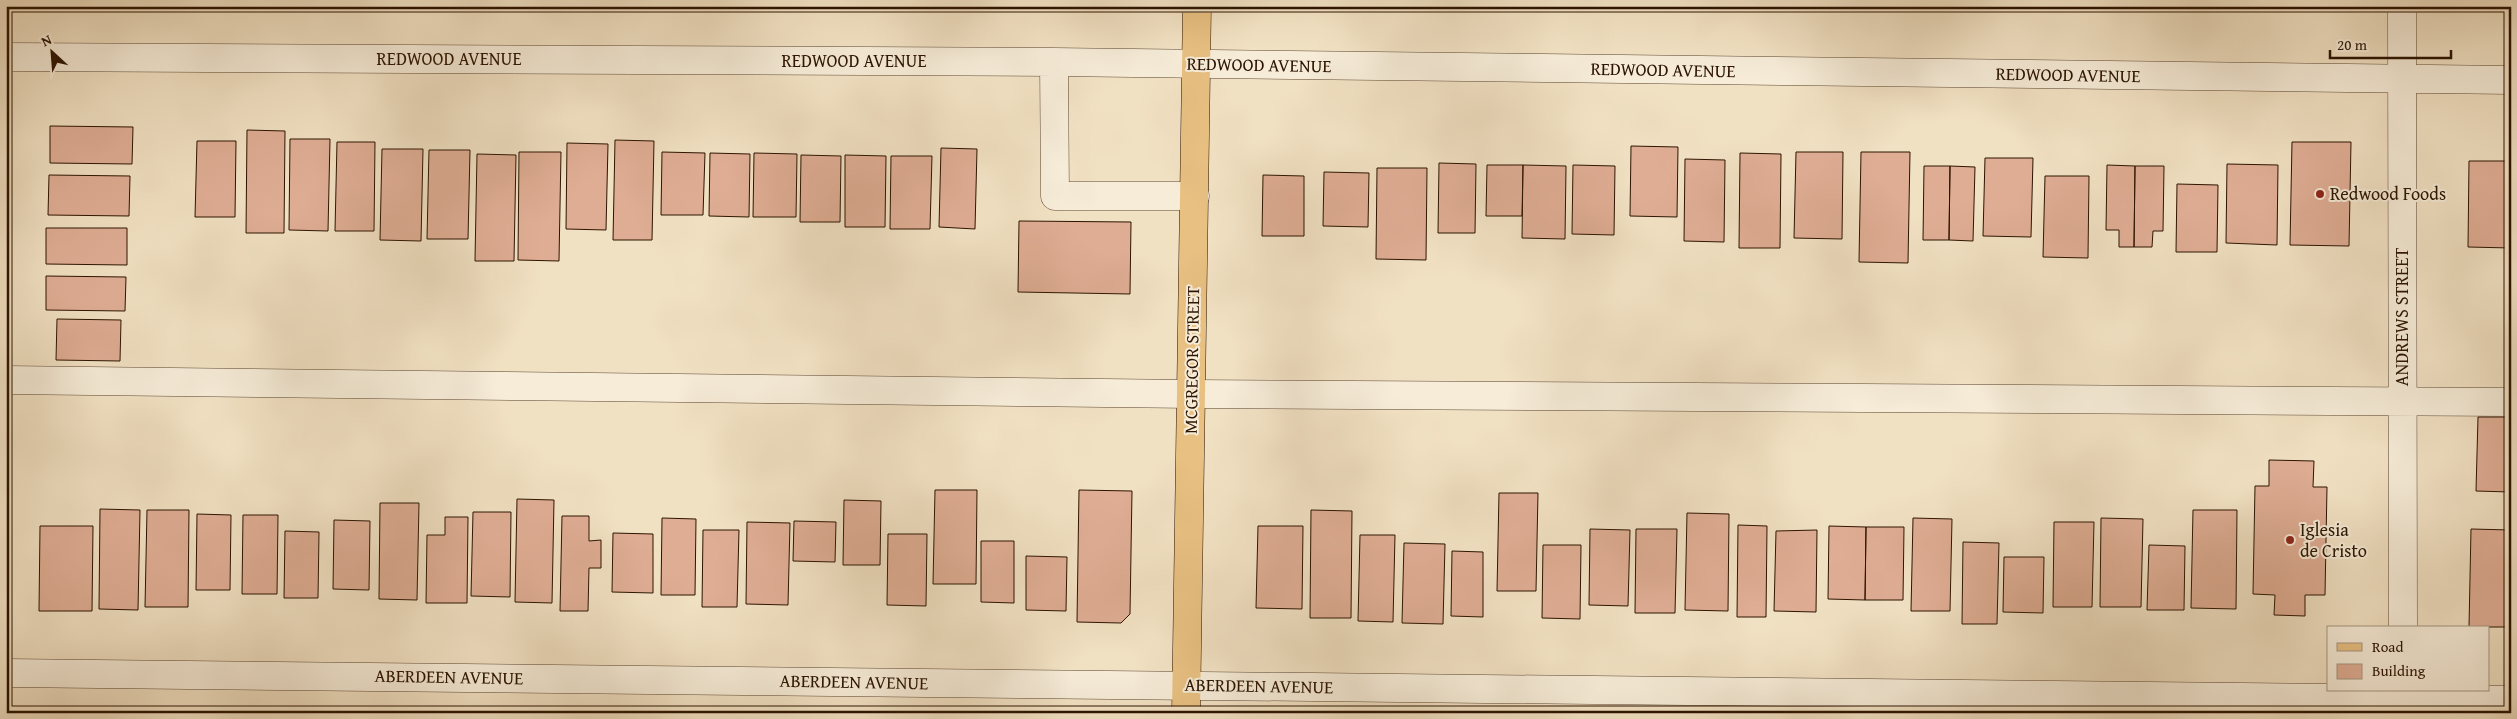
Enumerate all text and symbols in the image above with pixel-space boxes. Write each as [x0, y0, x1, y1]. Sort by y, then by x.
north arrow [28, 28, 78, 78]
scale bar [2330, 28, 2451, 60]
text: N [38, 29, 55, 51]
text: 20 m [2337, 34, 2368, 55]
street label: REDWOOD AVENUE [376, 45, 522, 72]
street label: REDWOOD AVENUE [781, 47, 927, 74]
street label: REDWOOD AVENUE [1186, 50, 1332, 79]
street label: REDWOOD AVENUE [1590, 55, 1736, 84]
street label: REDWOOD AVENUE [1995, 60, 2141, 89]
place label: Redwood Foods [2330, 180, 2446, 207]
marker: Redwood Foods [2314, 188, 2326, 200]
street label: ANDREWS STREET [2388, 248, 2415, 386]
street label: MCGREGOR STREET [1177, 286, 1206, 434]
place label: Iglesia de Cristo [2300, 516, 2367, 564]
marker: Iglesia de Cristo [2284, 534, 2296, 546]
legend [2327, 626, 2490, 692]
text: Road [2372, 636, 2403, 657]
text: Building [2372, 660, 2426, 681]
street label: ABERDEEN AVENUE [374, 662, 524, 691]
street label: ABERDEEN AVENUE [779, 667, 929, 696]
street label: ABERDEEN AVENUE [1184, 671, 1334, 700]

